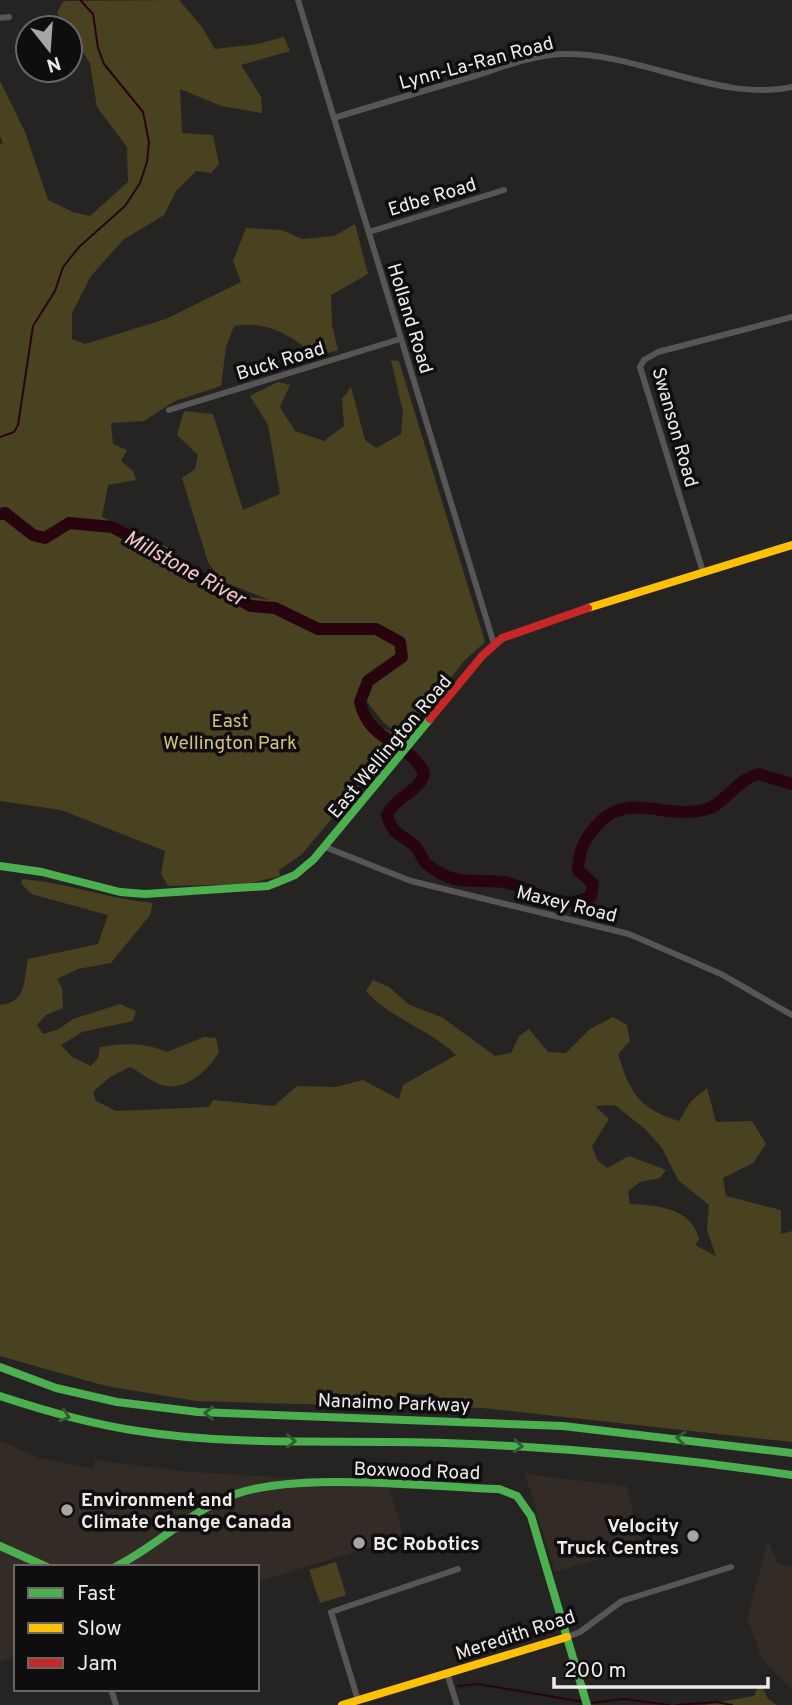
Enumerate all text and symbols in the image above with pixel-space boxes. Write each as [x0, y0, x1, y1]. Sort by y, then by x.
north arrow [14, 14, 84, 84]
street label: Lynn-La-Ran Road [397, 32, 556, 96]
text: N [43, 50, 63, 77]
street label: Edbe Road [386, 173, 480, 223]
street label: Holland Road [381, 260, 437, 377]
street label: Buck Road [234, 337, 328, 387]
street label: Swanson Road [646, 365, 703, 490]
water label: Millstone River [119, 525, 251, 615]
street label: East Wellington Road [323, 671, 458, 824]
park label: East Wellington Park [163, 710, 297, 756]
street label: Maxey Road [514, 881, 619, 929]
street label: Nanaimo Parkway [317, 1389, 471, 1419]
one-way arrow [203, 1405, 214, 1420]
one-way arrow [59, 1407, 71, 1422]
one-way arrow [675, 1431, 687, 1446]
one-way arrow [286, 1433, 296, 1449]
one-way arrow [513, 1439, 524, 1454]
street label: Boxwood Road [353, 1458, 481, 1486]
place label: Environment and Climate Change Canada [81, 1489, 292, 1535]
marker: Environment and Climate Change Canada [59, 1502, 75, 1518]
place label: Velocity Truck Centres [557, 1515, 679, 1561]
marker: Velocity Truck Centres [685, 1528, 701, 1544]
place label: BC Robotics [373, 1533, 480, 1557]
marker: BC Robotics [351, 1535, 367, 1551]
legend [14, 1565, 259, 1691]
text: Fast [77, 1581, 116, 1608]
street label: Meredith Road [453, 1605, 579, 1667]
text: Slow [77, 1616, 122, 1643]
scale bar [554, 1646, 768, 1690]
text: Jam [77, 1651, 118, 1678]
text: 200 m [564, 1658, 626, 1685]

